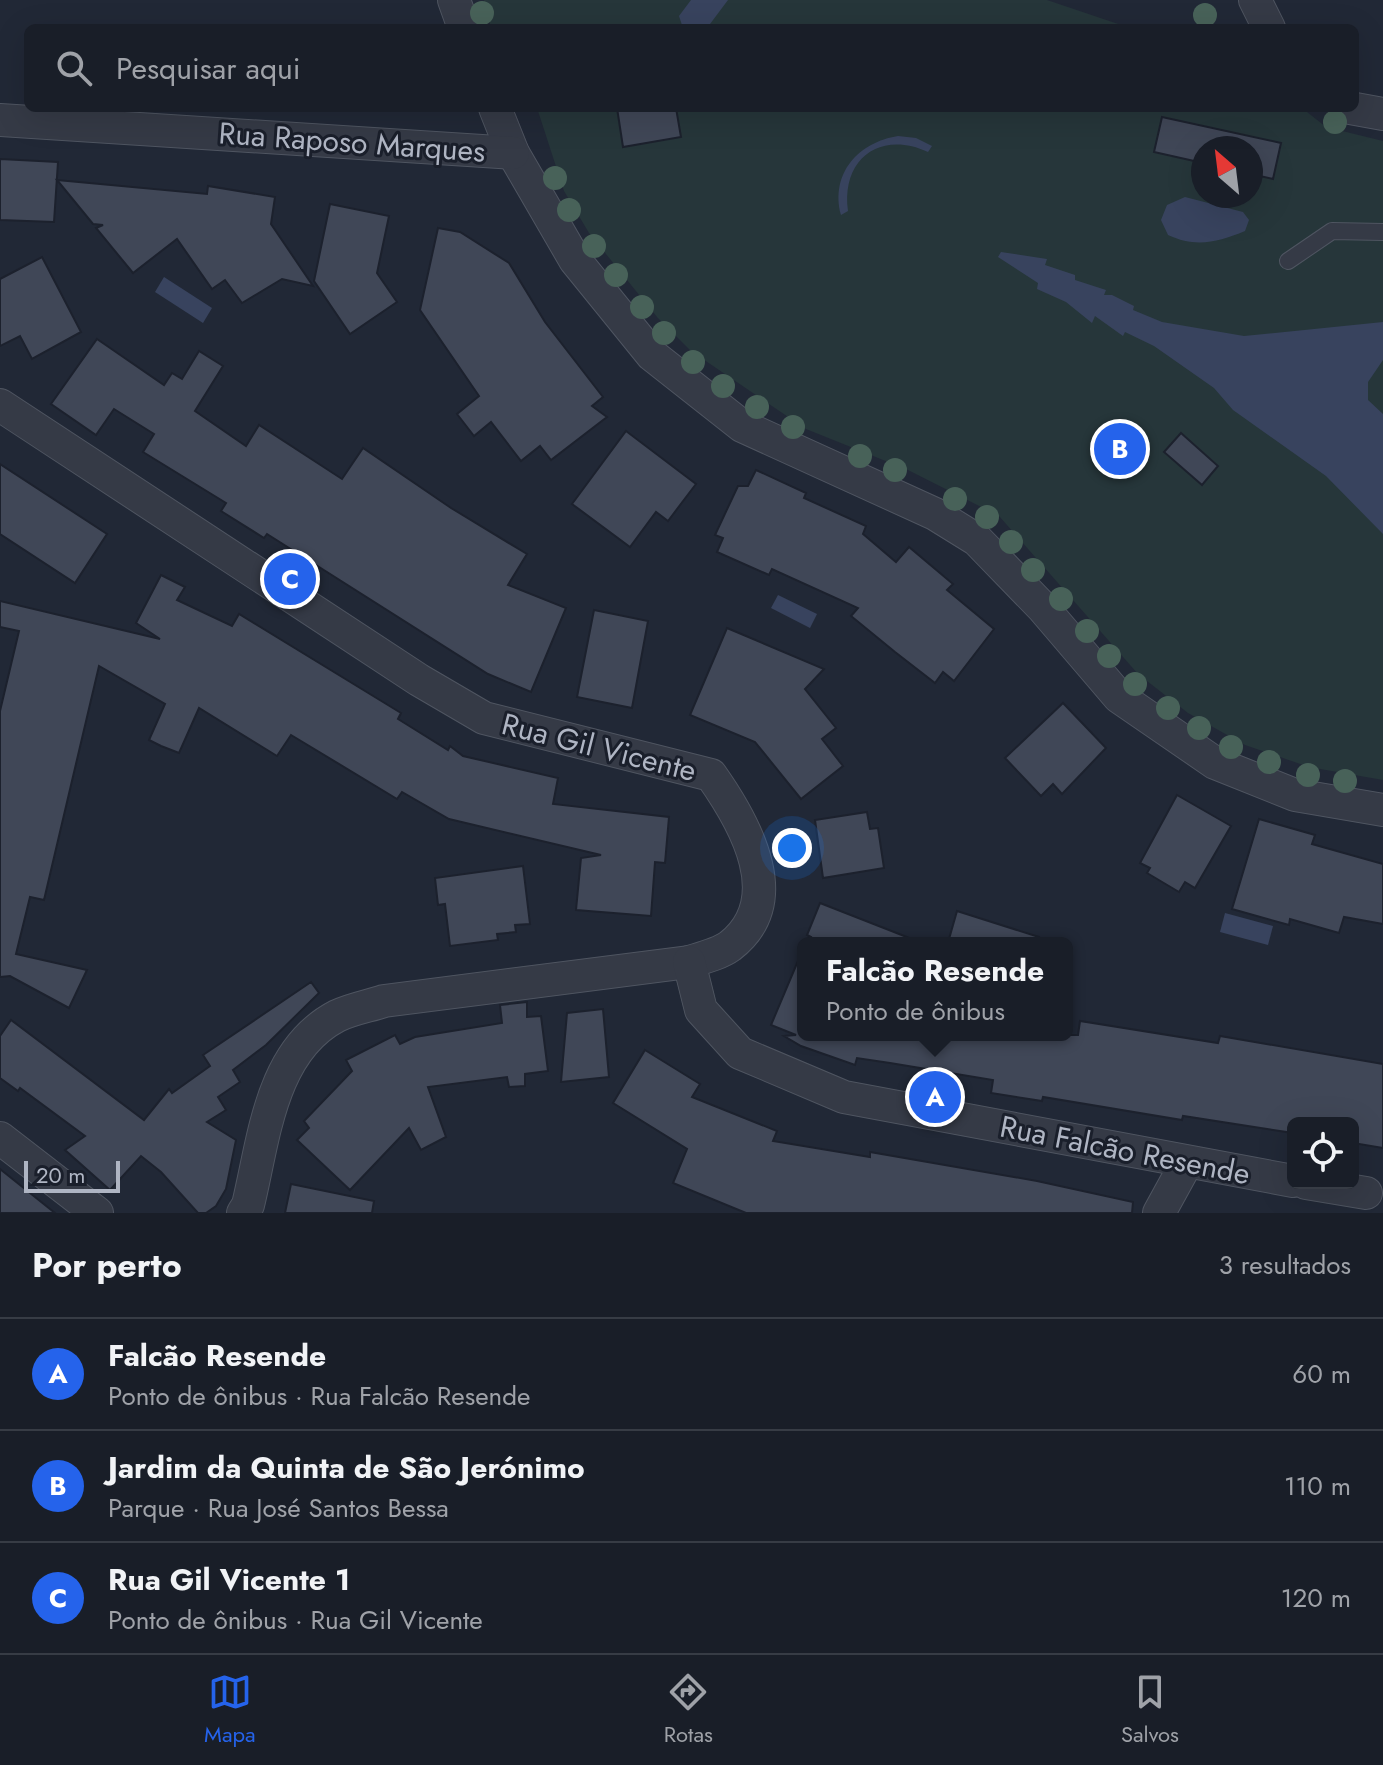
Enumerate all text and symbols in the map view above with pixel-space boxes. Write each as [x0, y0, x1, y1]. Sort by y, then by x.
search box [24, 24, 1359, 112]
icon: search [52, 46, 96, 90]
text: Pesquisar aqui [116, 47, 301, 90]
street label: Rua Raposo Marques [217, 111, 487, 173]
north arrow [1191, 136, 1263, 208]
pin: B [1094, 419, 1146, 479]
pin: C [264, 549, 316, 609]
street label: Rua Gil Vicente [497, 702, 701, 792]
your location [772, 828, 812, 868]
popup [797, 937, 1073, 1041]
text: Falcão Resende [826, 949, 1044, 992]
text: Ponto de ônibus [826, 992, 1005, 1030]
pin: A [909, 1067, 961, 1127]
street label: Rua Falcão Resende [996, 1105, 1254, 1195]
map controls [1287, 1117, 1359, 1189]
button: locate [1287, 1117, 1359, 1189]
scale bar [24, 1157, 120, 1193]
text: 20 m [36, 1159, 85, 1191]
text: Por perto [32, 1241, 182, 1290]
text: 3 resultados [1219, 1246, 1351, 1284]
text: Falcão Resende [108, 1334, 326, 1377]
text: A [48, 1355, 68, 1393]
text: 60 m [1292, 1355, 1351, 1393]
text: Ponto de ônibus · Rua Falcão Resende [108, 1377, 530, 1415]
text: Jardim da Quinta de São Jerónimo [108, 1446, 585, 1489]
text: B [49, 1467, 67, 1505]
text: 110 m [1284, 1467, 1351, 1505]
text: Parque · Rua José Santos Bessa [108, 1489, 449, 1527]
text: Rua Gil Vicente 1 [108, 1558, 350, 1601]
text: C [49, 1579, 67, 1617]
text: 120 m [1281, 1579, 1351, 1617]
text: Ponto de ônibus · Rua Gil Vicente [108, 1601, 483, 1639]
tab: Mapa [204, 1670, 256, 1750]
tab: Rotas [664, 1670, 713, 1750]
tab: Salvos [1121, 1670, 1179, 1750]

